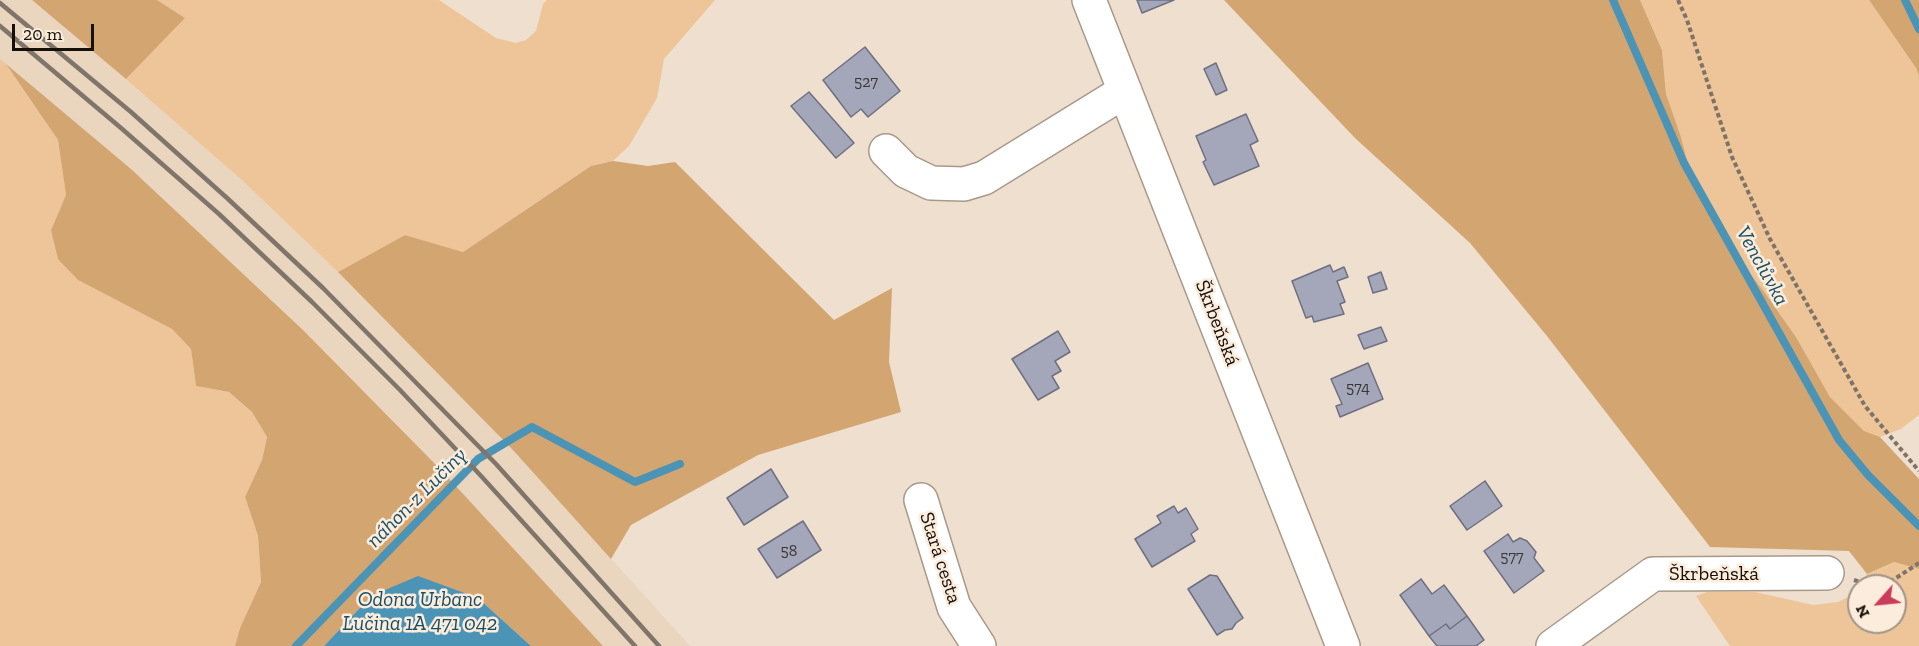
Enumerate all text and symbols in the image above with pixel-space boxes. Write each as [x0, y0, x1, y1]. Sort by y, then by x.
scale bar [15, 12, 98, 50]
text: 20 m [23, 23, 62, 45]
house number: 527 [854, 72, 878, 92]
water label: Venclůvka [1730, 222, 1794, 310]
street label: Škrbeňská [1190, 277, 1244, 369]
house number: 574 [1346, 378, 1370, 398]
water label: náhon-z Lučiny [362, 443, 472, 553]
street label: Stará cesta [914, 509, 966, 607]
house number: 58 [781, 541, 797, 561]
house number: 577 [1500, 547, 1524, 567]
street label: Škrbeňská [1669, 562, 1759, 586]
north arrow [1847, 574, 1907, 634]
water label: Odona Urbanc Lučina 1A 471 042 [342, 587, 498, 637]
text: N [1851, 602, 1874, 621]

